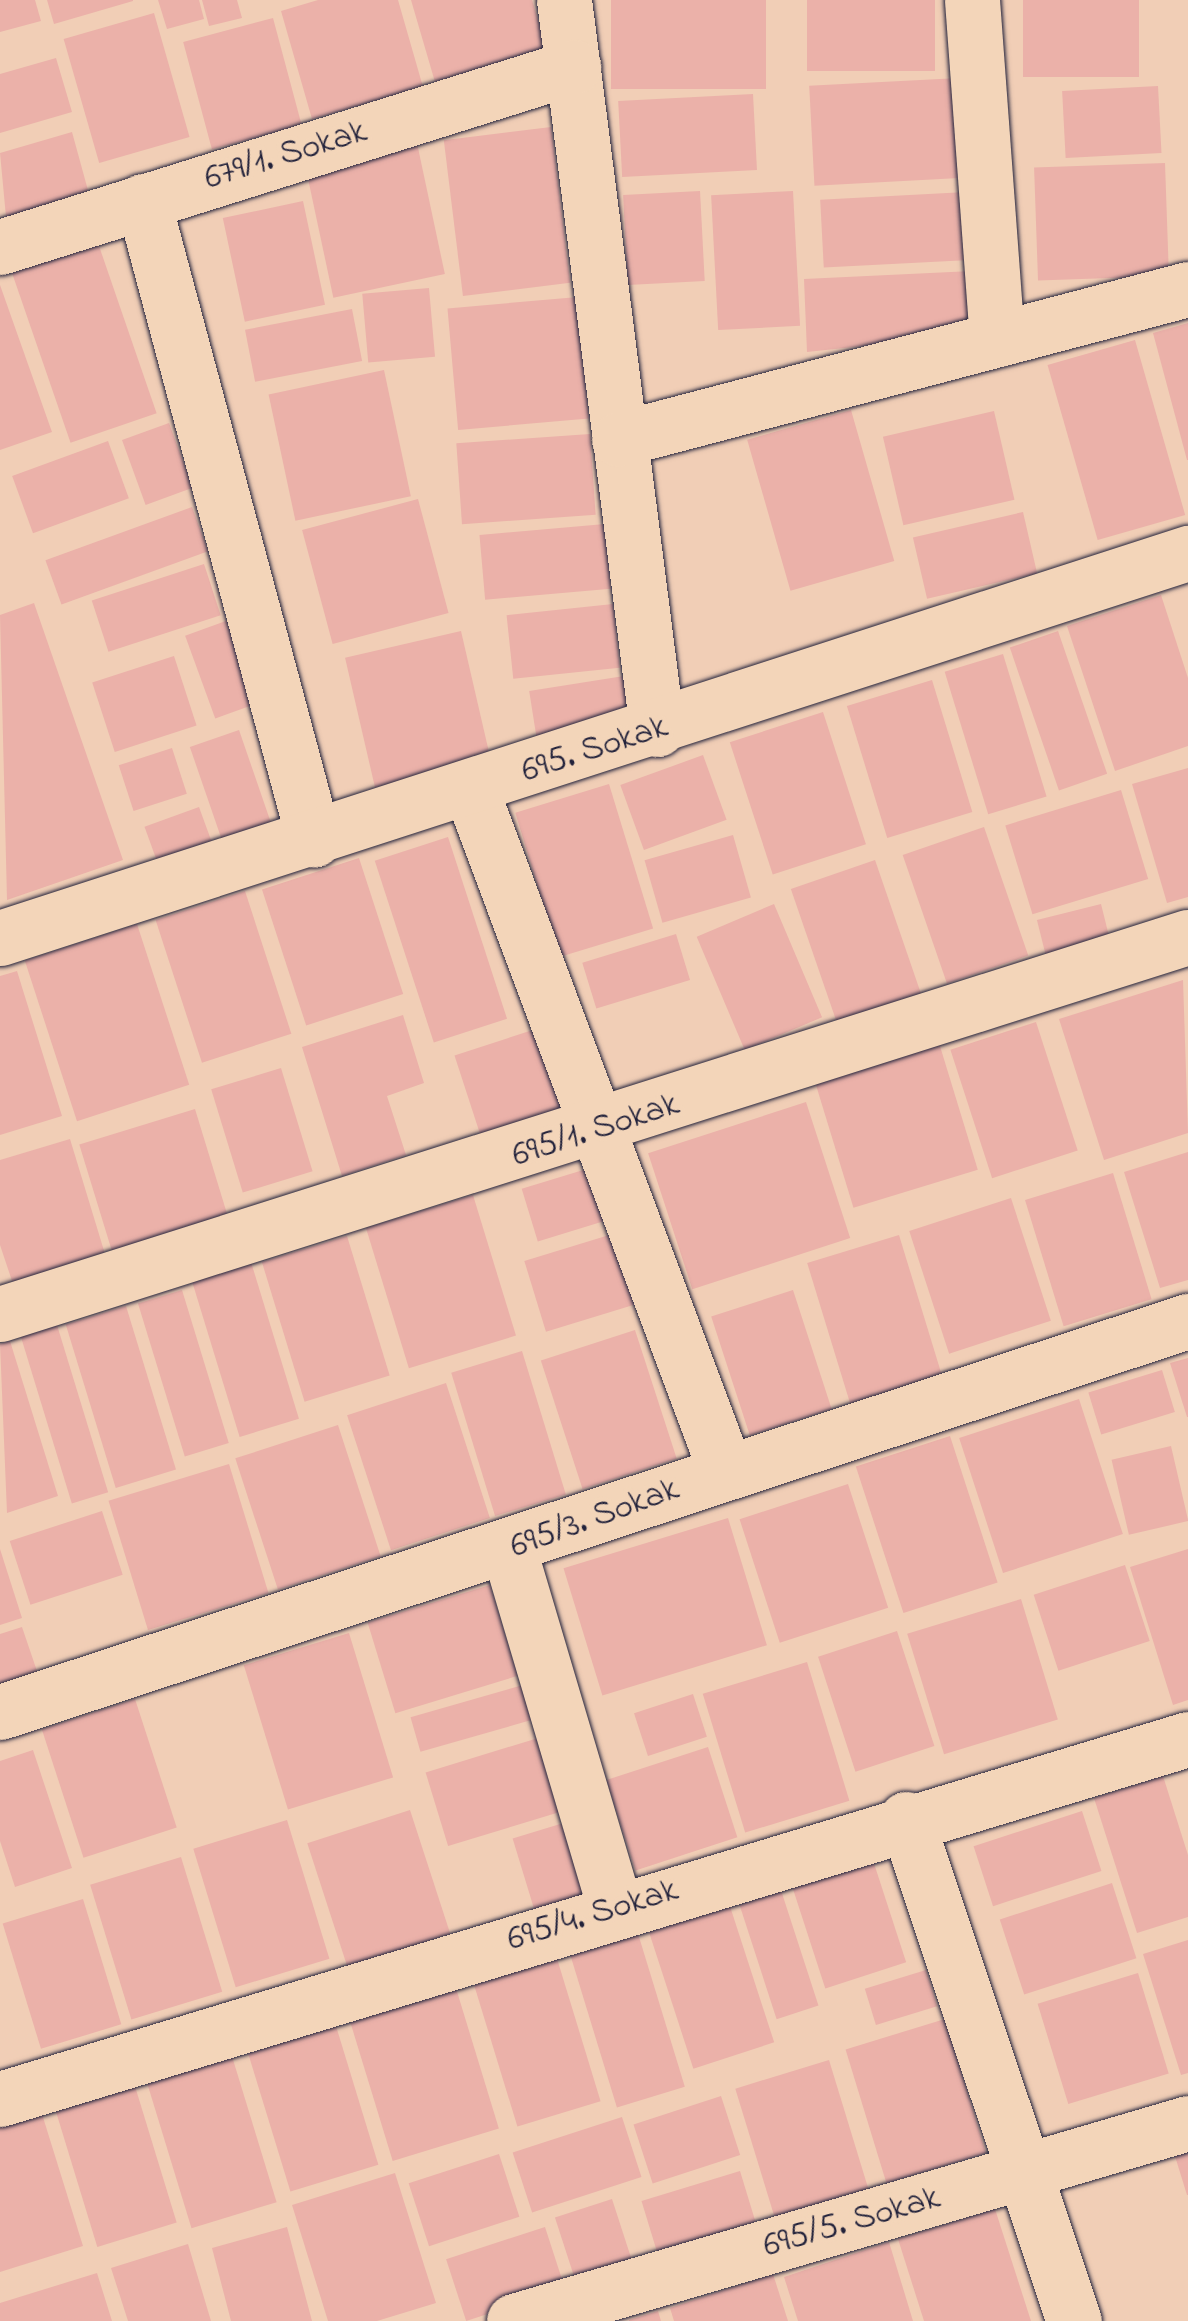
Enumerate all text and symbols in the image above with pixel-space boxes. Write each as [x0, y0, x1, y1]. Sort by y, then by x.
street label: 679/1. Sokak [200, 111, 372, 201]
street label: 695. Sokak [517, 707, 673, 793]
street label: 695/1. Sokak [507, 1084, 685, 1178]
street label: 695/3. Sokak [505, 1469, 685, 1569]
street label: 695/4. Sokak [503, 1870, 683, 1962]
street label: 695/5. Sokak [759, 2178, 945, 2268]

